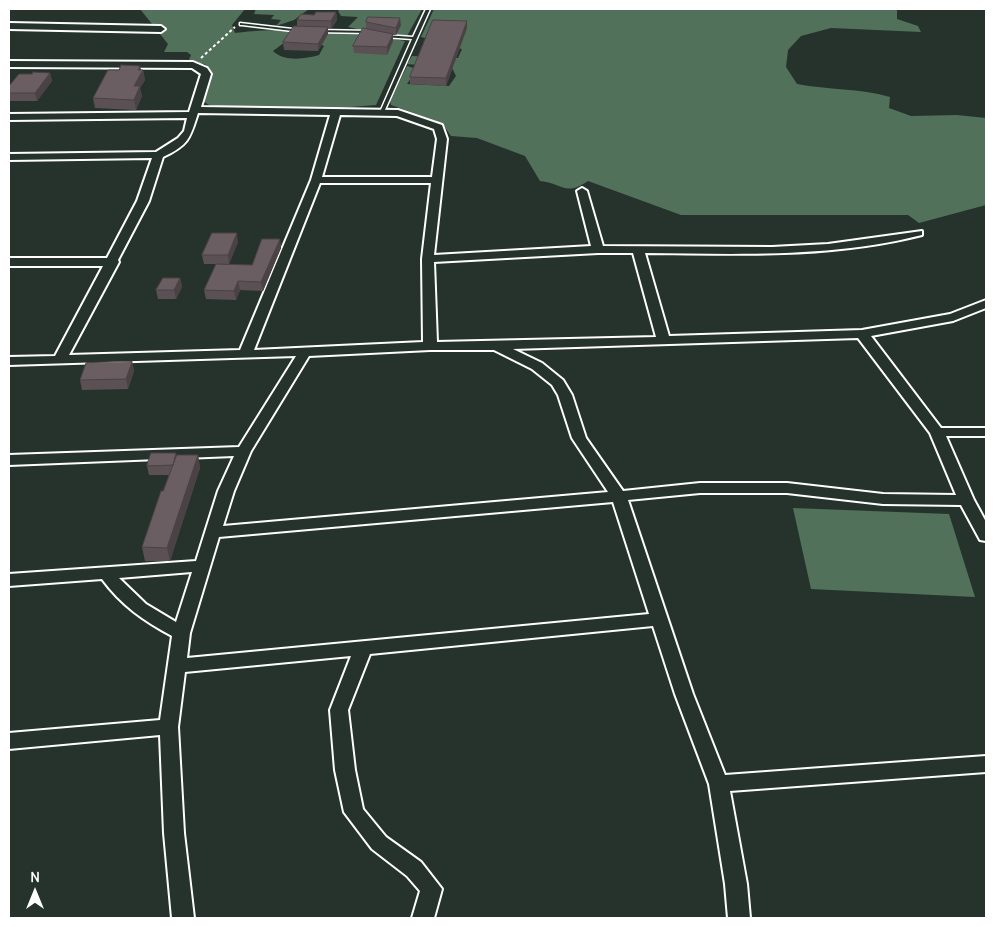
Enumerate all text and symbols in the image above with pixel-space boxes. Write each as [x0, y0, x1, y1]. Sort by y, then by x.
north arrow [10, 867, 60, 917]
text: N [30, 868, 40, 886]

